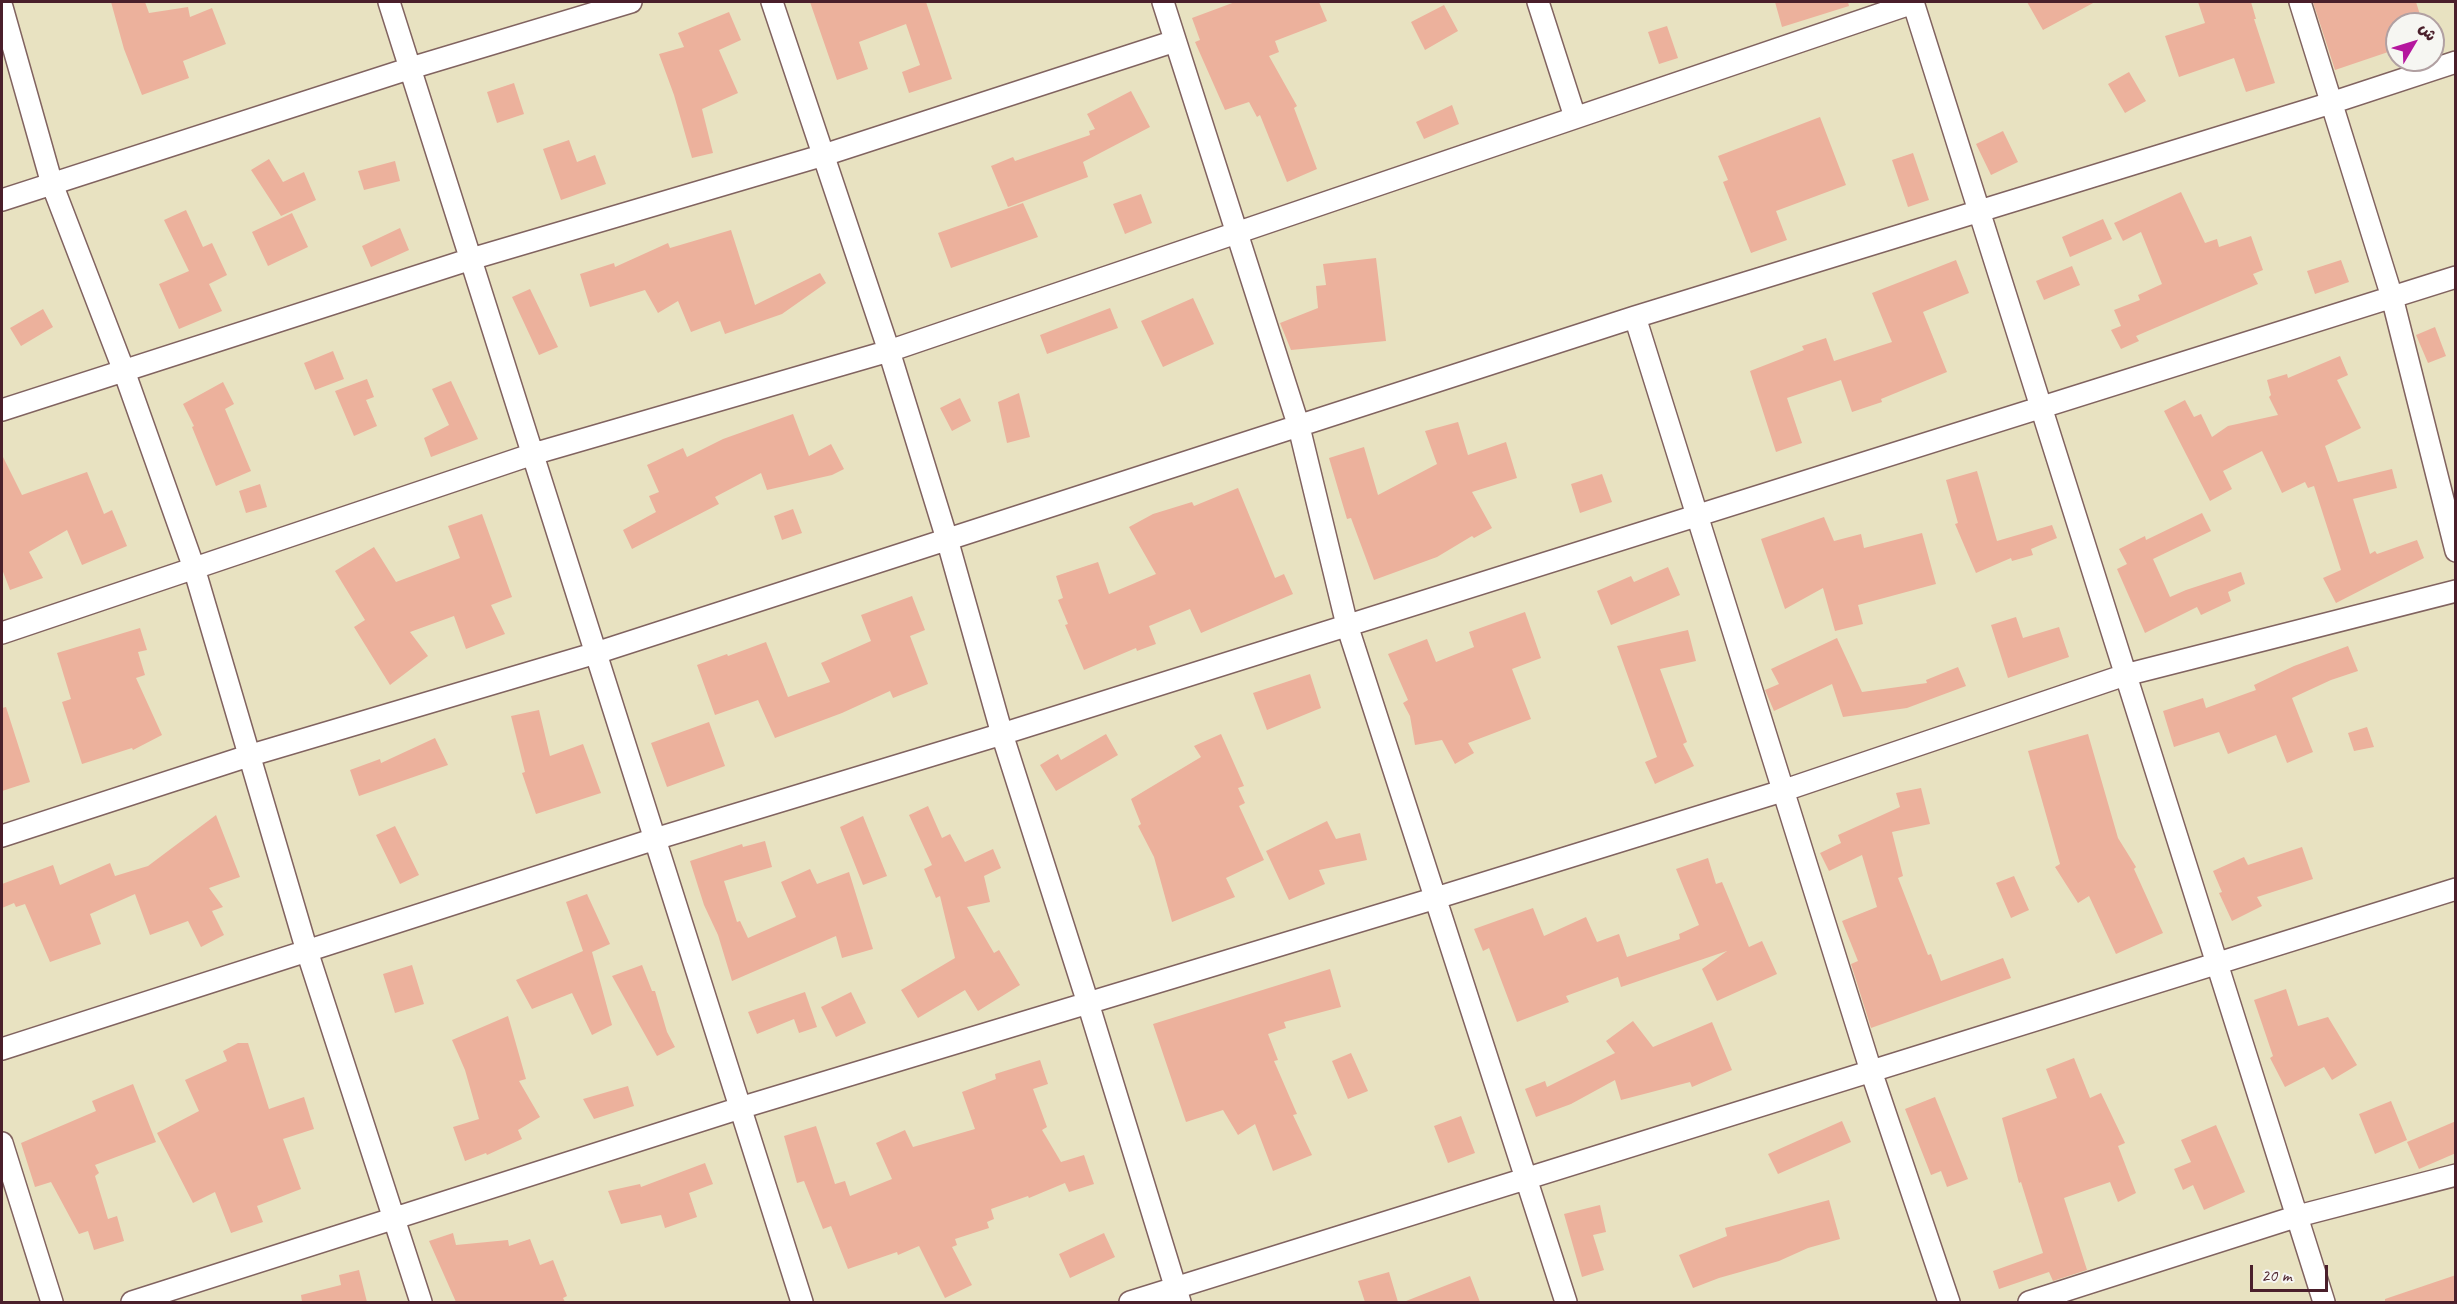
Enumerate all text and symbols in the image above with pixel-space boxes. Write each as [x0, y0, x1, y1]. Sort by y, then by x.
north arrow [2385, 12, 2445, 72]
text: ش [2414, 19, 2441, 45]
scale bar [2253, 1253, 2331, 1291]
text: 20 m [2261, 1264, 2292, 1286]

